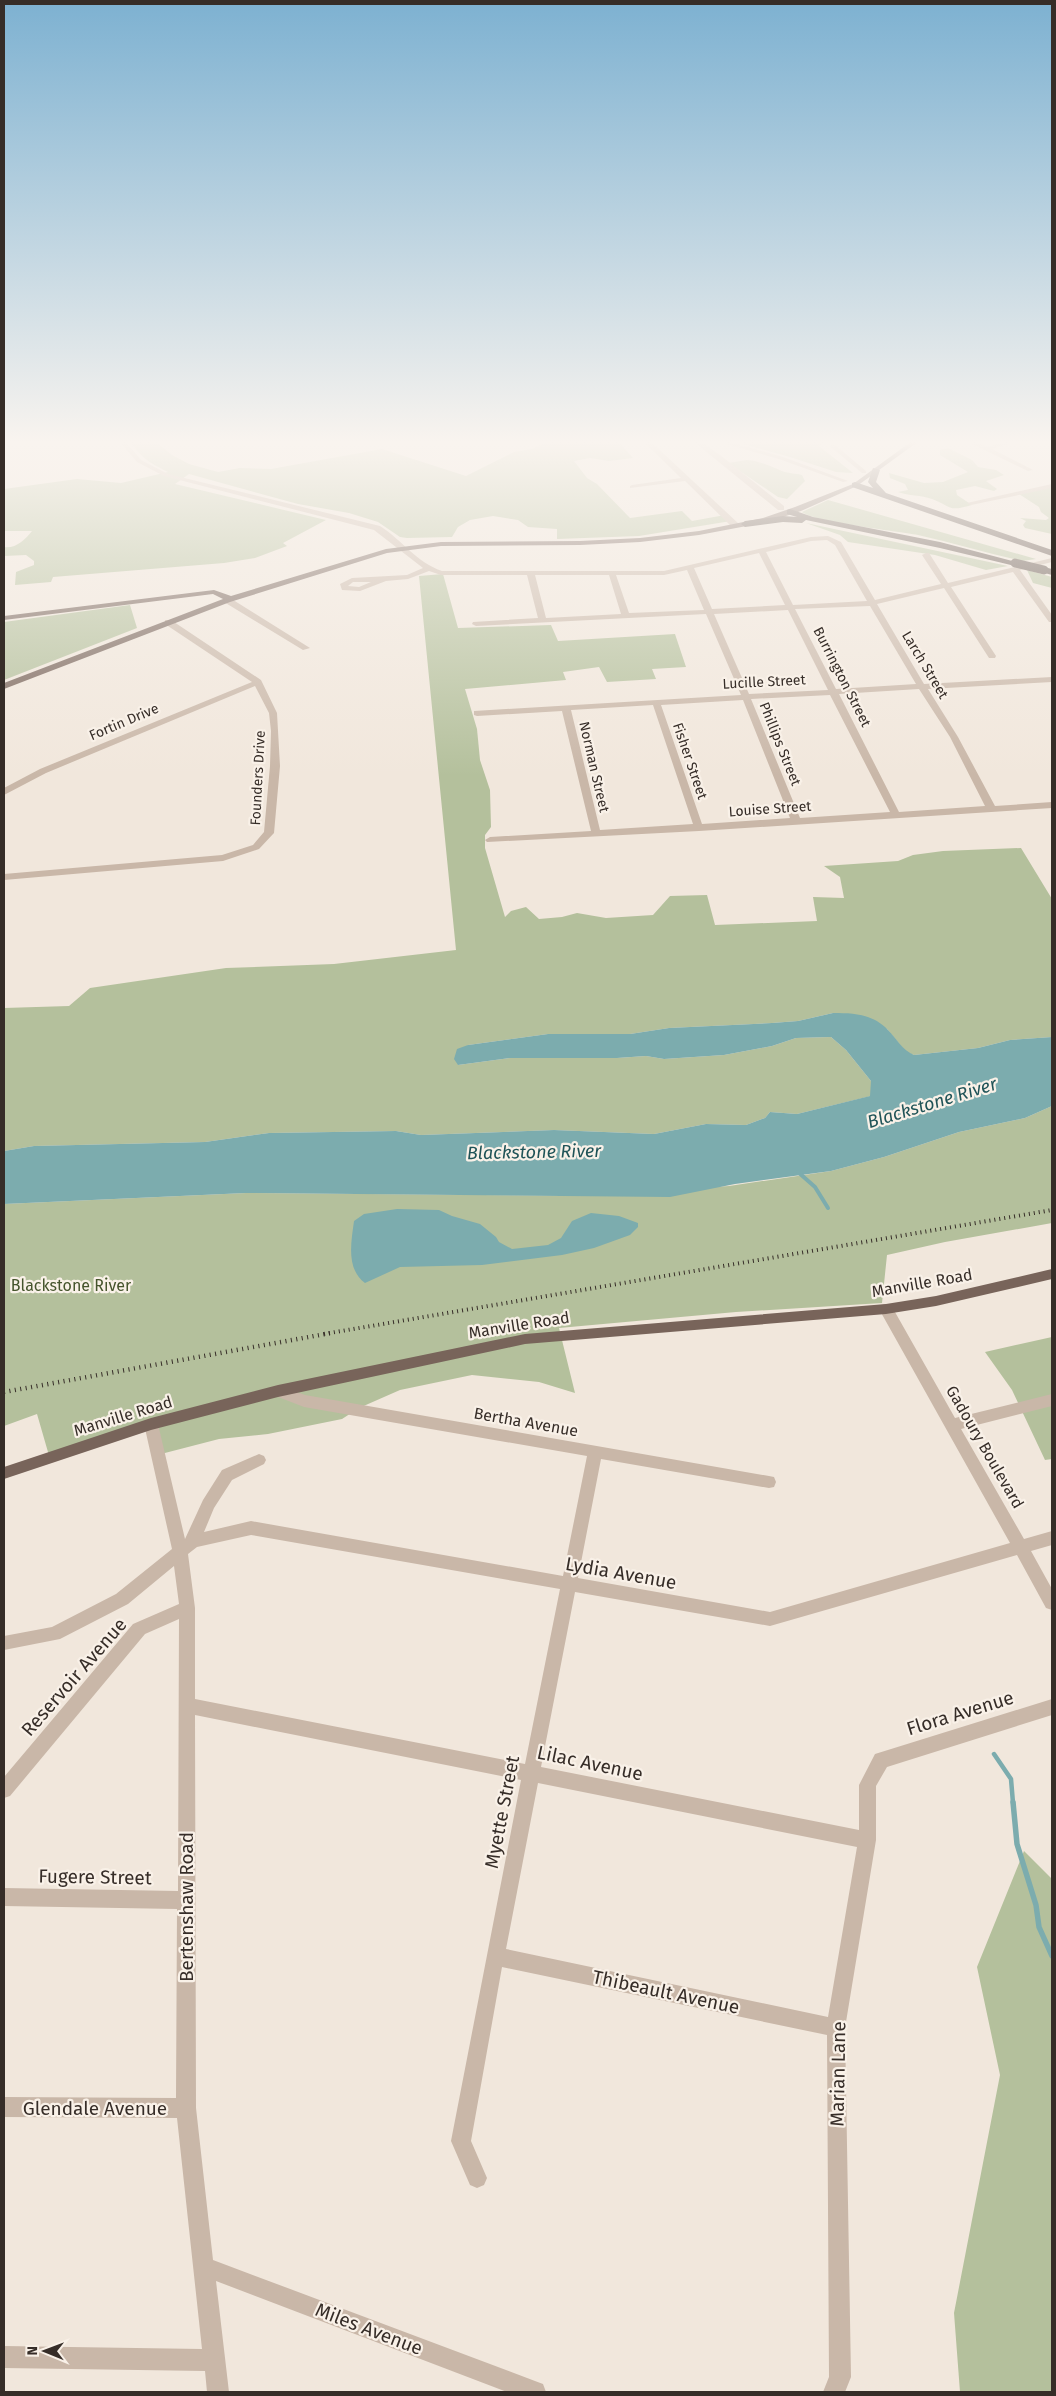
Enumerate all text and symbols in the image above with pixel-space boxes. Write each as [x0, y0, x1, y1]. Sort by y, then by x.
street label: Burrington Street [809, 624, 875, 731]
street label: Larch Street [898, 628, 952, 703]
street label: Lucille Street [722, 671, 807, 693]
street label: Fortin Drive [87, 700, 161, 744]
street label: Phillips Street [756, 700, 805, 789]
street label: Norman Street [575, 720, 613, 815]
street label: Fisher Street [669, 721, 711, 802]
street label: Founders Drive [247, 730, 269, 826]
street label: Louise Street [728, 798, 813, 820]
water label: Blackstone River [865, 1073, 1001, 1133]
water label: Blackstone River [467, 1140, 602, 1164]
street label: Manville Road [870, 1265, 974, 1301]
park label: Blackstone River [11, 1276, 132, 1295]
street label: Manville Road [467, 1308, 571, 1342]
street label: Gadoury Boulevard [942, 1382, 1028, 1512]
street label: Manville Road [71, 1392, 175, 1440]
street label: Bertha Avenue [472, 1403, 580, 1441]
street label: Lydia Avenue [564, 1552, 678, 1594]
street label: Reservoir Avenue [16, 1613, 132, 1741]
street label: Flora Avenue [904, 1686, 1016, 1740]
street label: Lilac Avenue [535, 1741, 645, 1785]
street label: Myette Street [480, 1753, 524, 1871]
street label: Bertenshaw Road [175, 1832, 198, 1982]
street label: Fugere Street [38, 1865, 152, 1889]
street label: Thibeault Avenue [590, 1965, 742, 2019]
street label: Marian Lane [826, 2021, 850, 2127]
street label: Glendale Avenue [23, 2097, 167, 2120]
street label: Miles Avenue [312, 2298, 426, 2360]
north arrow [20, 2326, 70, 2376]
text: N [24, 2346, 41, 2356]

